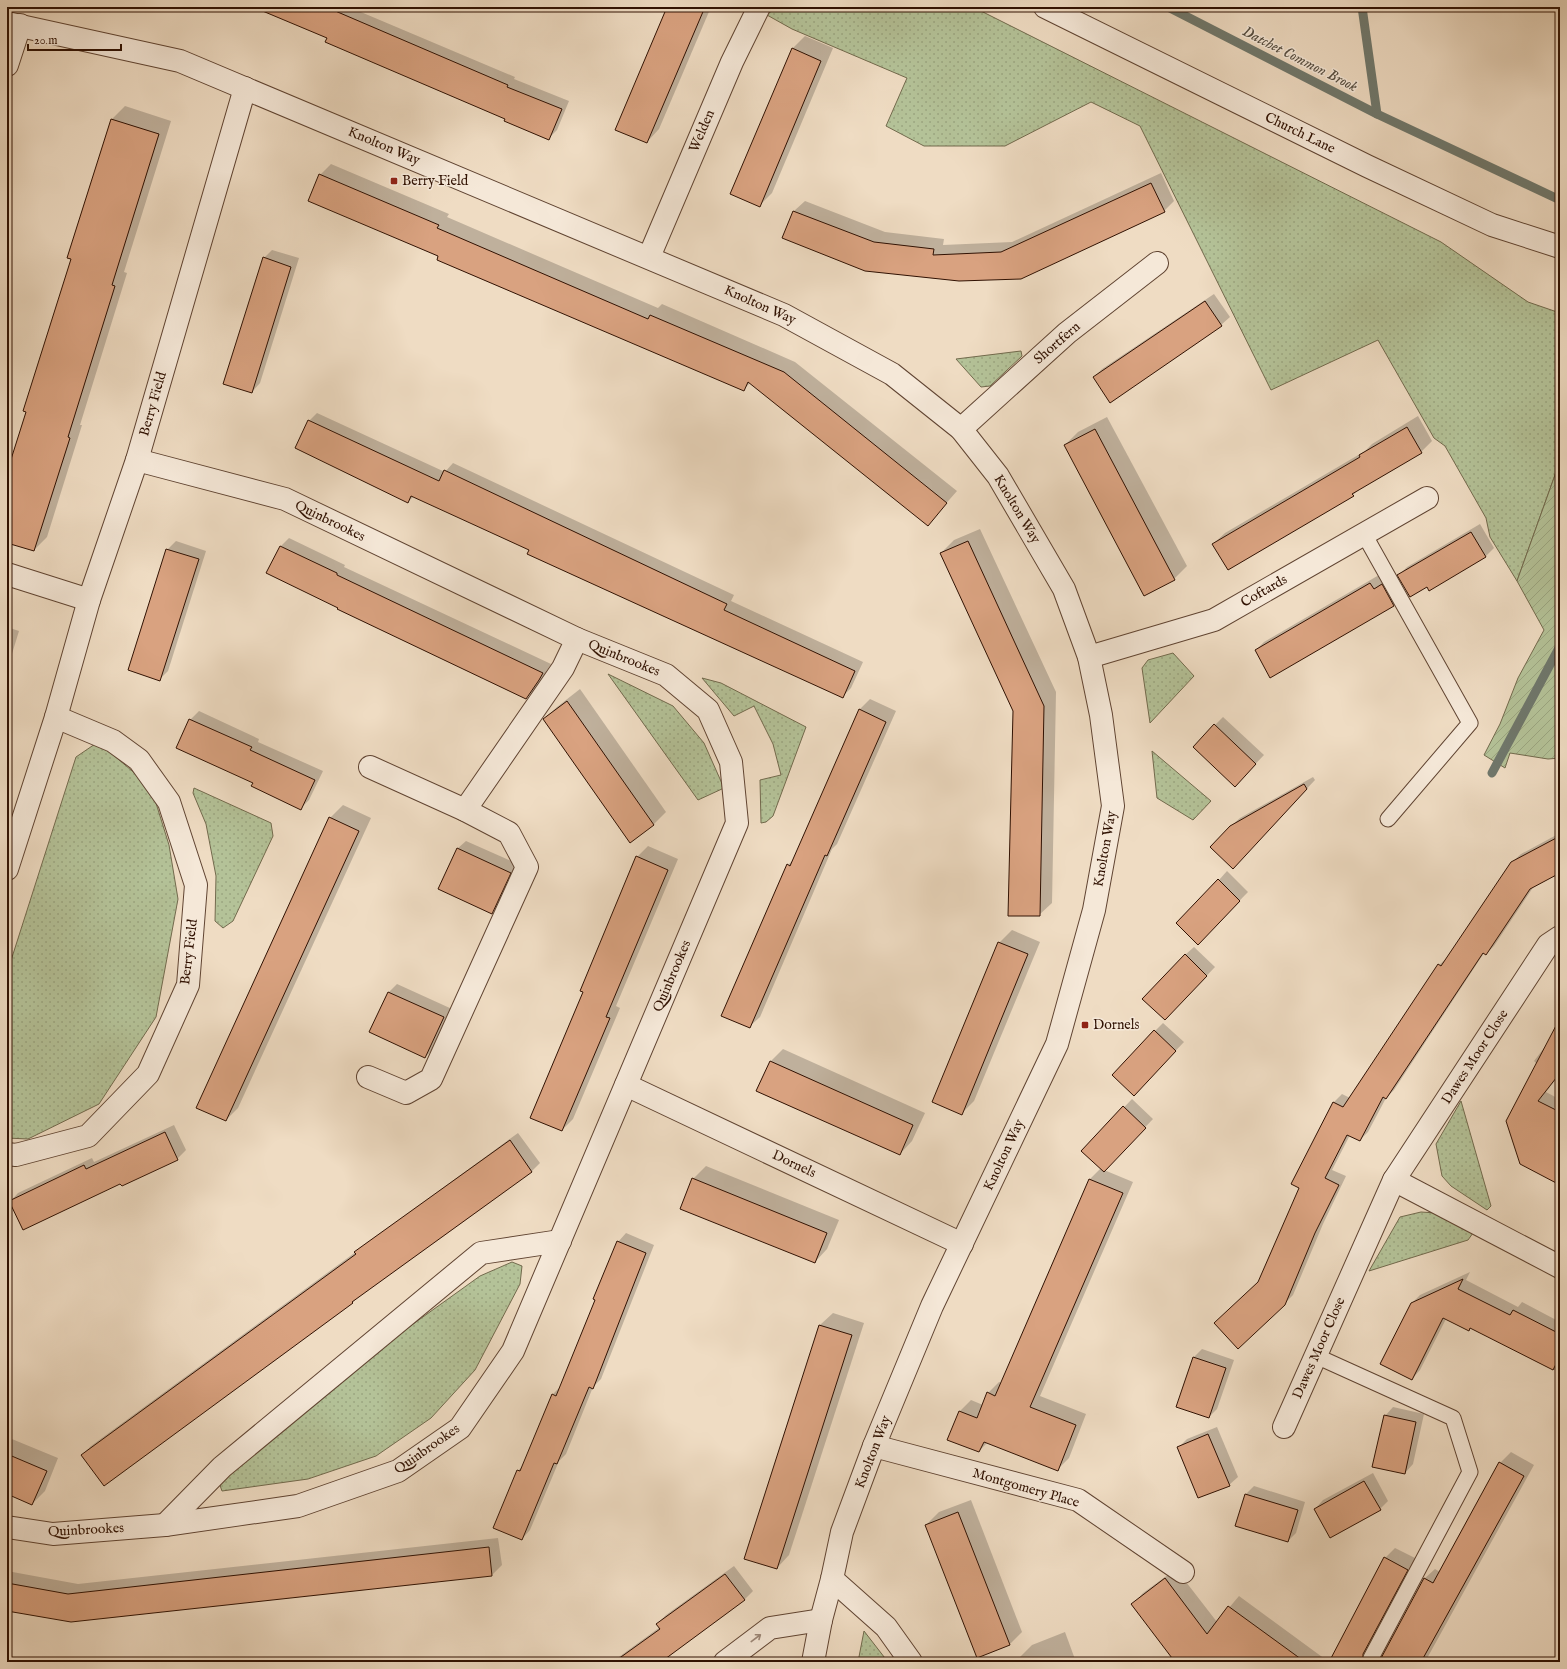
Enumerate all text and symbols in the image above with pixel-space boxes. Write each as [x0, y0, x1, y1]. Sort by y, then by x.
water label: Datchet Common Brook [1239, 22, 1361, 96]
scale bar [28, 26, 121, 52]
text: 20 m [34, 33, 57, 48]
street label: Welden [685, 107, 719, 155]
street label: Church Lane [1262, 108, 1339, 158]
street label: Knolton Way [345, 123, 423, 169]
place label: Berry Field [402, 172, 469, 190]
marker: Berry Field [389, 176, 399, 186]
street label: Knolton Way [721, 281, 799, 329]
street label: Shortfern [1030, 317, 1084, 368]
street label: Berry Field [135, 369, 171, 438]
street label: Knolton Way [989, 471, 1045, 547]
street label: Quinbrookes [292, 496, 368, 546]
street label: Coftards [1237, 570, 1291, 612]
street label: Quinbrookes [585, 635, 663, 681]
street label: Knolton Way [1089, 809, 1121, 888]
street label: Berry Field [176, 918, 202, 986]
street label: Quinbrookes [649, 937, 695, 1015]
street label: Dawes Moor Close [1438, 1006, 1513, 1108]
place label: Dornels [1093, 1016, 1140, 1034]
marker: Dornels [1080, 1020, 1090, 1030]
street label: Knolton Way [980, 1116, 1028, 1194]
street label: Dornels [769, 1146, 819, 1182]
street label: Dawes Moor Close [1288, 1294, 1350, 1402]
street label: Knolton Way [851, 1413, 895, 1491]
street label: Quinbrookes [391, 1420, 463, 1478]
street label: Montgomery Place [970, 1464, 1082, 1512]
street label: Quinbrookes [47, 1519, 125, 1541]
one-way arrow [751, 1634, 762, 1643]

